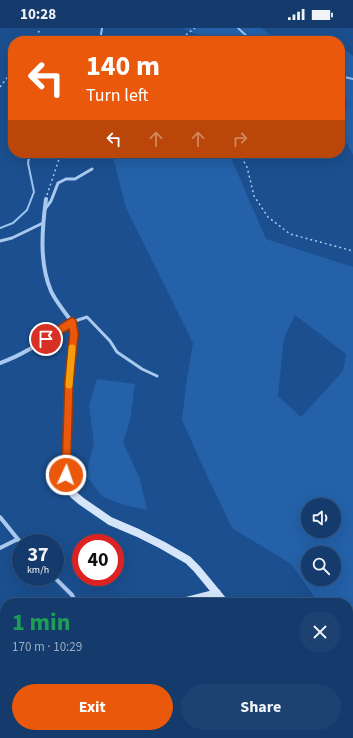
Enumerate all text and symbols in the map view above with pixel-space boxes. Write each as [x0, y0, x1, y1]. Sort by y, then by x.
text: 10:28 [20, 4, 56, 25]
text: 140 m [86, 46, 160, 86]
icon: left [20, 52, 72, 104]
text: Turn left [86, 83, 148, 108]
icon: left [103, 128, 125, 150]
icon: ahead [145, 128, 167, 150]
icon: ahead [187, 128, 209, 150]
icon: right [229, 128, 251, 150]
pin [29, 322, 63, 356]
icon: arrive [35, 328, 57, 350]
position arrow [45, 454, 87, 496]
map controls [301, 498, 341, 586]
button: sound [301, 498, 341, 538]
speed limit sign: 40 [72, 534, 124, 586]
text: 37 [27, 541, 49, 569]
button: search [301, 546, 341, 586]
text: km/h [27, 563, 49, 577]
text: 1 min [12, 605, 70, 640]
button: close [299, 611, 341, 653]
text: 170 m · 10:29 [12, 638, 82, 656]
button: Exit [12, 684, 173, 730]
button: Share [181, 684, 341, 730]

